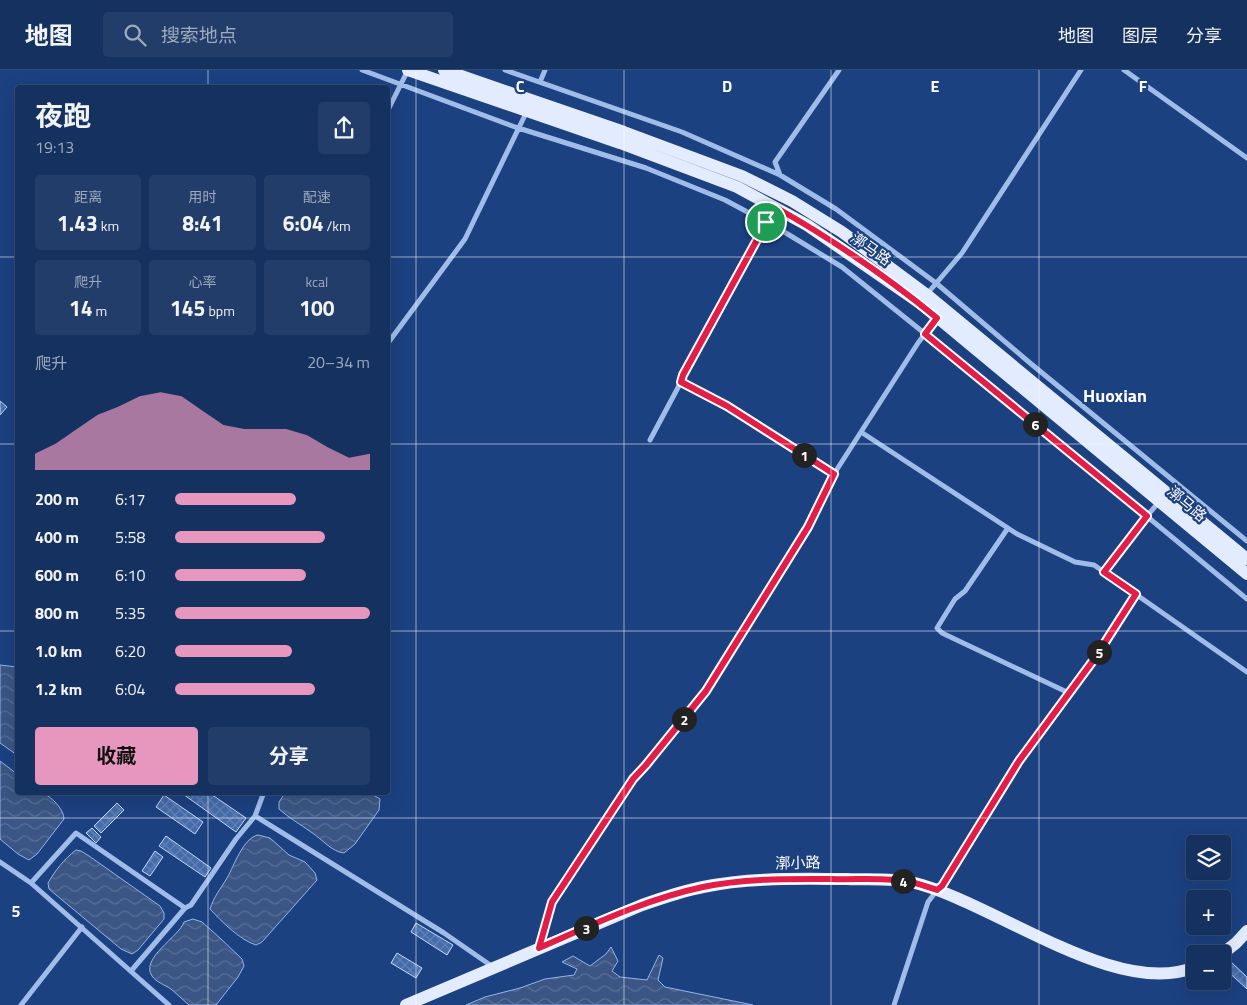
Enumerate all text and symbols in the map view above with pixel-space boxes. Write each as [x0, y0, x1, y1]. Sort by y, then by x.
search box [103, 12, 453, 57]
text: 地图 [25, 17, 73, 53]
text: 搜索地点 [161, 20, 237, 49]
icon: search [121, 21, 149, 49]
text: 地图 [1058, 22, 1094, 49]
text: 图层 [1122, 22, 1158, 49]
text: 分享 [1186, 22, 1222, 49]
text: C [516, 74, 525, 98]
text: D [722, 74, 732, 98]
text: E [931, 74, 940, 98]
text: F [1139, 74, 1148, 98]
text: 夜跑 [35, 94, 91, 137]
button: share [318, 102, 370, 154]
text: 19:13 [35, 135, 74, 159]
text: 距离 [74, 186, 102, 207]
text: 用时 [188, 186, 216, 207]
text: 配速 [303, 186, 331, 207]
pin [745, 201, 787, 243]
text: 1.43 [57, 207, 98, 239]
text: 8:41 [182, 207, 223, 239]
text: 6:04 [283, 207, 324, 239]
icon: arrive [752, 208, 780, 236]
text: km [98, 215, 119, 236]
text: /km [324, 215, 351, 236]
street label: 漷马路 [846, 226, 896, 271]
text: 爬升 [74, 271, 102, 292]
text: 心率 [188, 271, 216, 292]
text: kcal [305, 271, 328, 292]
text: 14 [69, 292, 93, 324]
text: 145 [170, 292, 205, 324]
text: 100 [299, 292, 334, 324]
text: m [93, 300, 107, 321]
text: bpm [205, 300, 235, 321]
text: 20–34 m [307, 350, 370, 374]
text: 爬升 [35, 351, 67, 375]
district label: Huoxian [1083, 382, 1147, 409]
pin: 6 [1022, 412, 1048, 436]
text: 6 [1032, 414, 1039, 435]
pin: 1 [792, 442, 816, 468]
text: 1 [801, 445, 808, 466]
street label: 漷马路 [1163, 480, 1212, 527]
text: 200 m [35, 487, 79, 511]
text: 6:17 [115, 487, 145, 511]
text: 400 m [35, 525, 79, 549]
text: 5:58 [115, 525, 145, 549]
text: 600 m [35, 563, 79, 587]
text: 6:10 [115, 563, 145, 587]
text: 800 m [35, 601, 79, 625]
text: 5:35 [115, 601, 145, 625]
text: 1.0 km [35, 639, 82, 663]
text: 6:20 [115, 639, 145, 663]
pin: 5 [1086, 640, 1112, 664]
text: 5 [1096, 642, 1103, 663]
text: 1.2 km [35, 677, 82, 701]
text: 6:04 [115, 677, 145, 701]
pin: 2 [672, 706, 696, 732]
text: 2 [681, 709, 688, 730]
button: 收藏 [35, 727, 198, 785]
button: 分享 [208, 727, 370, 785]
map controls [1186, 835, 1231, 990]
button: layers [1186, 835, 1231, 880]
street label: 漷小路 [775, 851, 821, 874]
pin: 4 [890, 868, 916, 894]
text: 4 [900, 871, 907, 892]
button: + [1186, 890, 1231, 935]
text: 5 [12, 899, 21, 923]
pin: 3 [574, 916, 598, 940]
text: 3 [583, 918, 590, 939]
button: − [1186, 945, 1231, 990]

